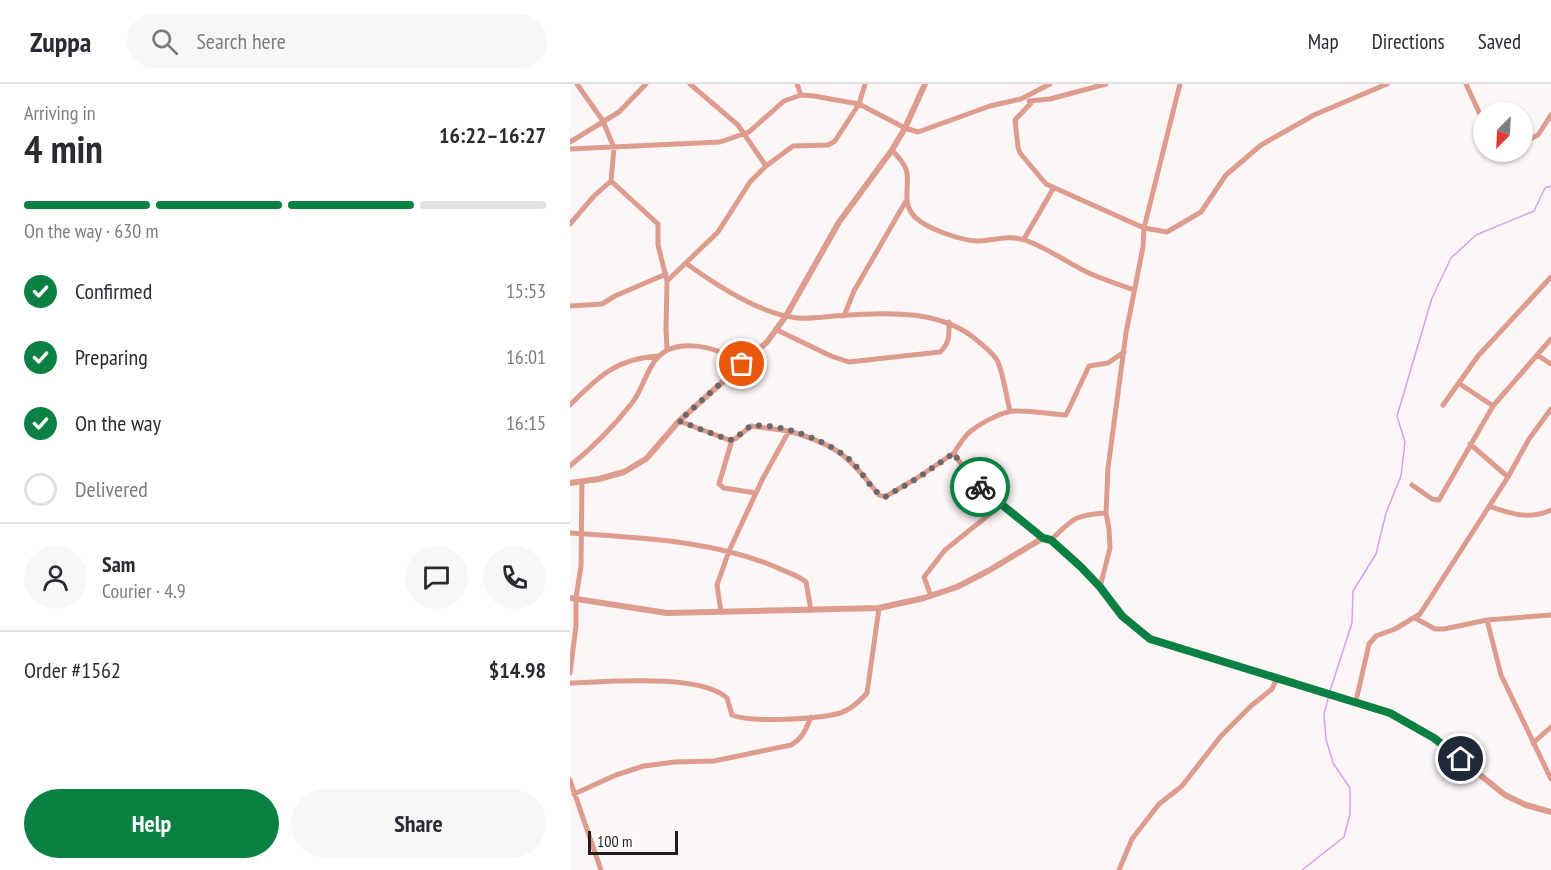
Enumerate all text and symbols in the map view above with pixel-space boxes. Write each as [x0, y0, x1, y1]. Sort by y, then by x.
search box [127, 14, 547, 68]
text: Zuppa [30, 23, 91, 60]
icon: search [148, 25, 181, 58]
text: Search here [196, 27, 286, 55]
text: Map [1308, 28, 1339, 55]
text: Directions [1372, 28, 1445, 55]
text: Saved [1478, 28, 1521, 55]
text: Arriving in [24, 100, 96, 126]
north arrow [1473, 102, 1533, 162]
map controls [1473, 102, 1533, 162]
text: 16:22–16:27 [439, 121, 546, 149]
text: 4 min [24, 123, 103, 174]
text: On the way · 630 m [24, 218, 159, 244]
icon: check [24, 275, 57, 308]
text: Confirmed [75, 277, 152, 305]
text: 15:53 [506, 278, 546, 304]
pin [716, 338, 767, 389]
icon: check [24, 341, 57, 374]
text: Preparing [75, 343, 148, 371]
text: 16:01 [506, 344, 546, 370]
icon: bag [725, 347, 758, 380]
icon: check [24, 407, 57, 440]
text: On the way [75, 409, 161, 437]
text: 16:15 [506, 410, 546, 436]
courier [950, 457, 1010, 517]
icon: bike [964, 471, 997, 504]
text: Delivered [75, 475, 148, 503]
button: person [24, 546, 87, 609]
button: chat [405, 546, 468, 609]
button: phone [483, 546, 546, 609]
text: Sam [102, 550, 135, 578]
text: Courier · 4.9 [102, 578, 186, 604]
text: Order #1562 [24, 656, 121, 684]
text: $14.98 [489, 656, 546, 684]
pin [1435, 733, 1486, 784]
icon: home [1444, 742, 1477, 775]
button: Help [24, 789, 279, 858]
button: Share [291, 789, 546, 858]
scale bar [588, 828, 678, 856]
text: 100 m [597, 831, 632, 851]

